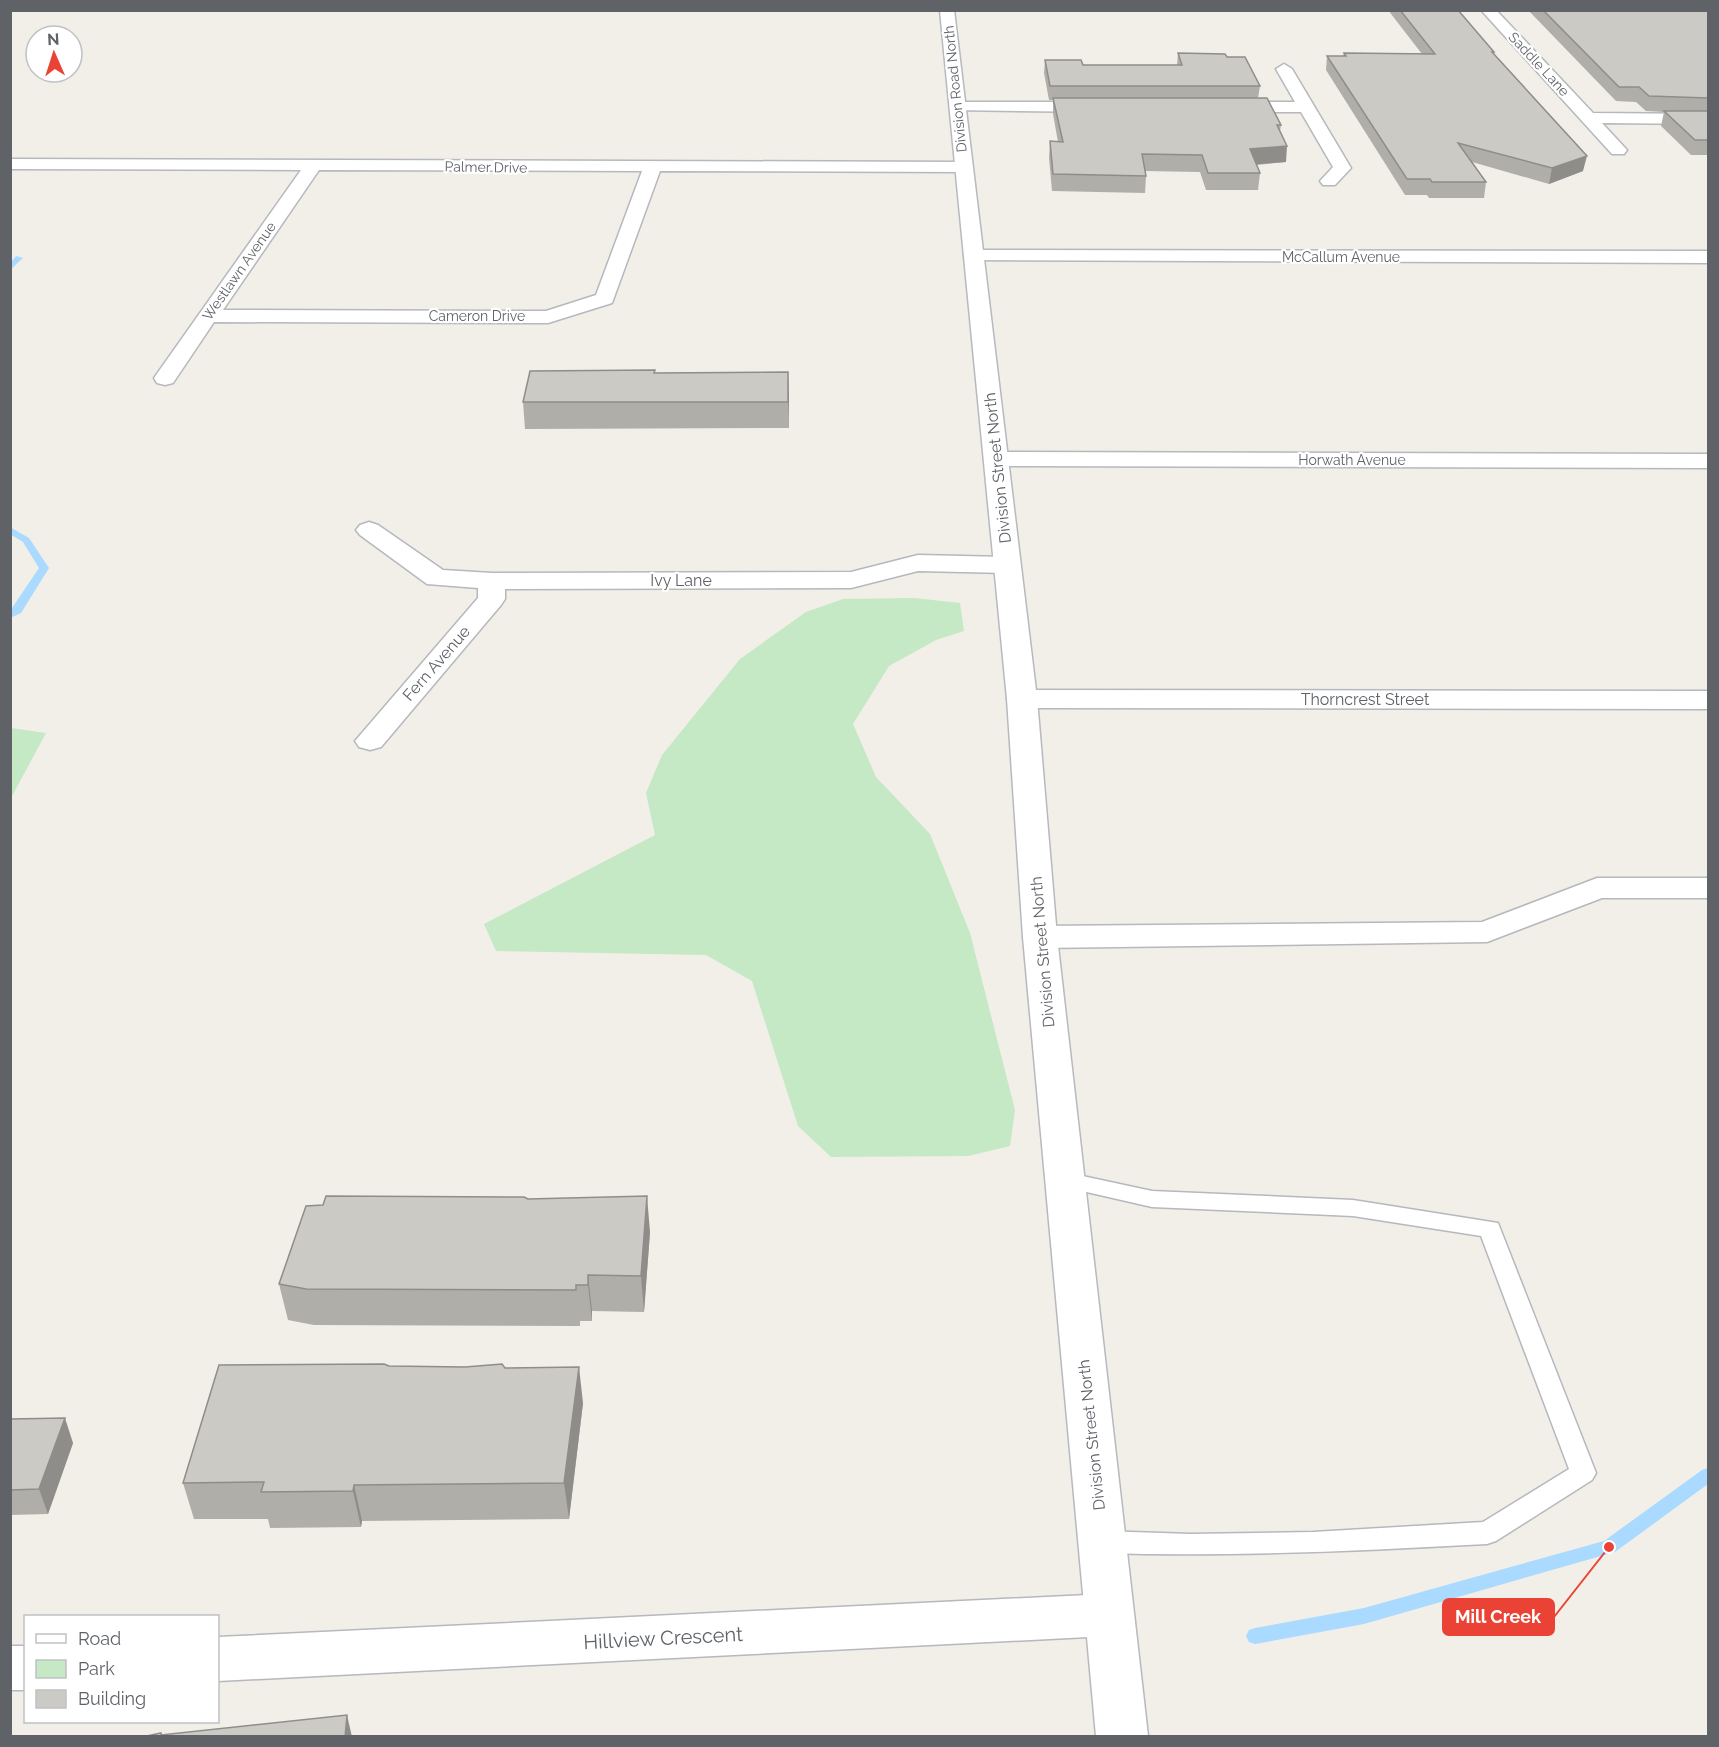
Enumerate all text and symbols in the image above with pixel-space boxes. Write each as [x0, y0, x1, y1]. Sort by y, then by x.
north arrow [24, 24, 84, 84]
street label: Division Road North [940, 25, 970, 153]
street label: Saddle Lane [1505, 29, 1573, 99]
text: N [47, 30, 60, 49]
street label: Palmer Drive [445, 158, 527, 176]
street label: Westlawn Avenue [199, 219, 279, 323]
street label: McCallum Avenue [1282, 249, 1400, 265]
street label: Cameron Drive [429, 308, 525, 324]
street label: Division Street North [980, 392, 1015, 544]
street label: Horwath Avenue [1298, 452, 1406, 468]
street label: Ivy Lane [650, 571, 712, 590]
street label: Fern Avenue [399, 622, 474, 705]
street label: Thorncrest Street [1301, 690, 1430, 709]
street label: Division Street North [1026, 876, 1059, 1028]
street label: Division Street North [1074, 1359, 1109, 1511]
callout: Mill Creek [1443, 1599, 1554, 1635]
text: Mill Creek [1455, 1606, 1542, 1627]
legend [24, 1615, 219, 1723]
street label: Hillview Crescent [583, 1622, 744, 1654]
text: Road [78, 1628, 121, 1649]
text: Park [78, 1658, 115, 1679]
text: Building [78, 1688, 146, 1709]

